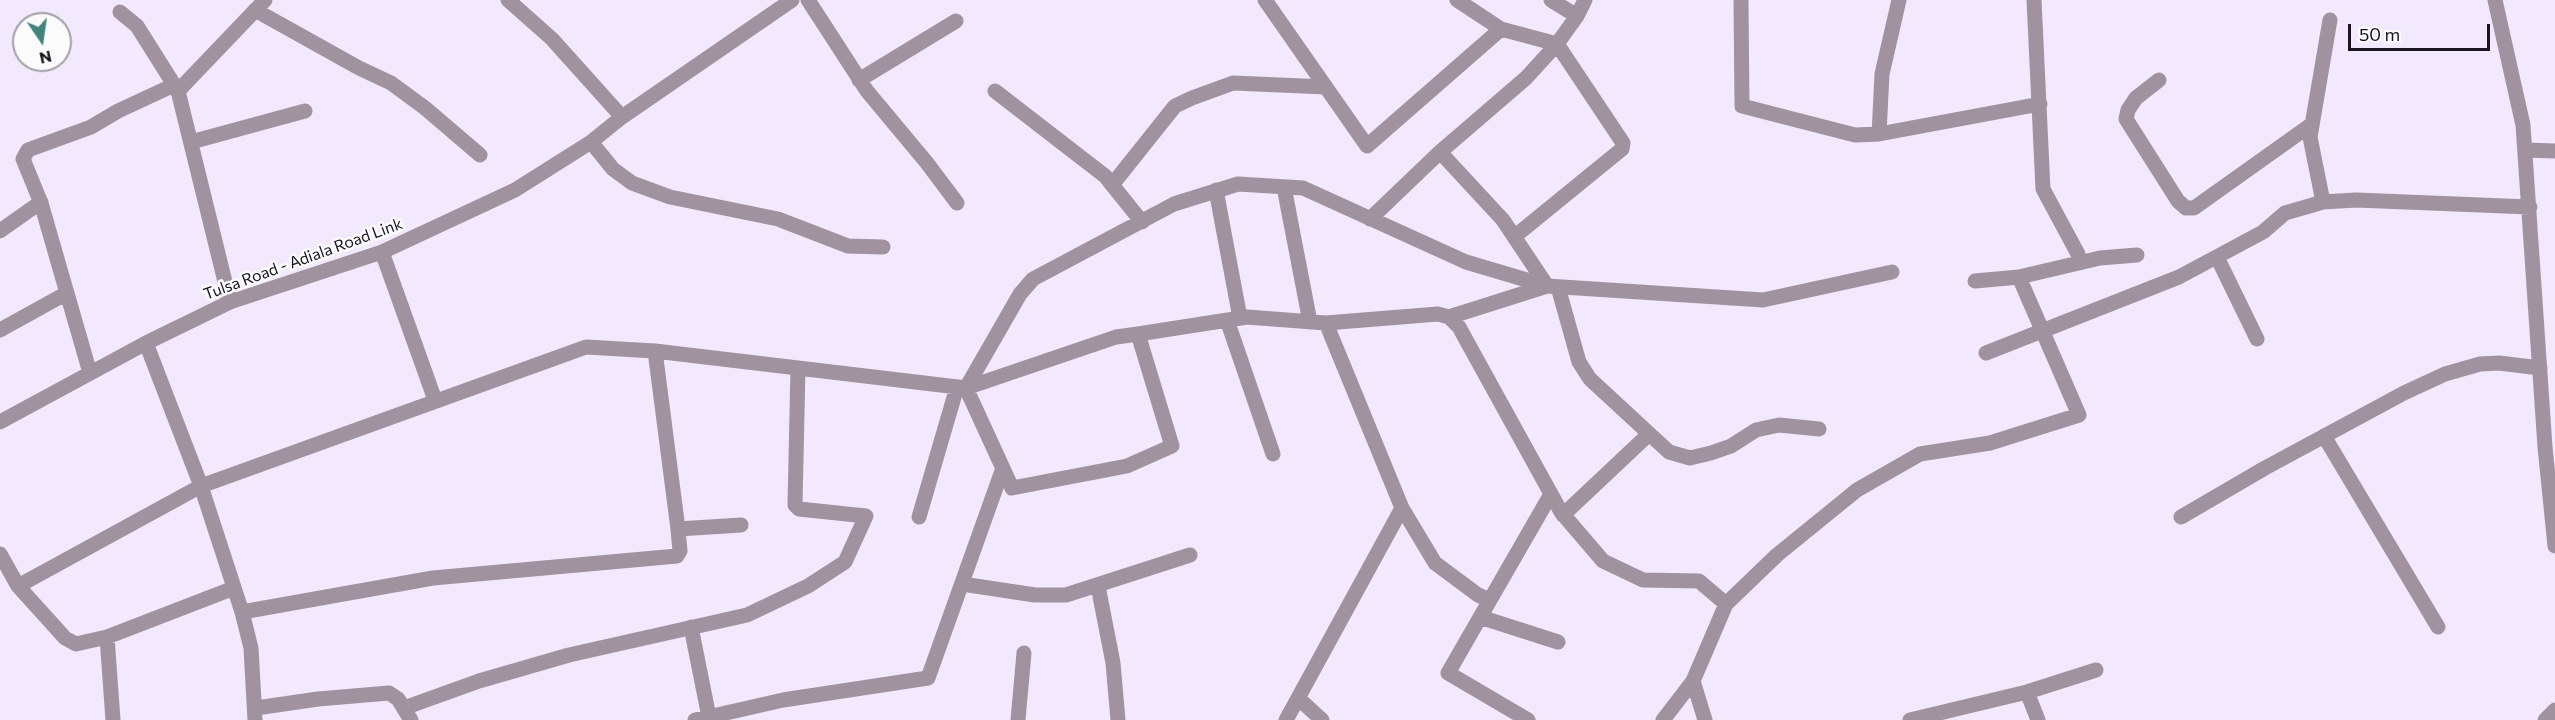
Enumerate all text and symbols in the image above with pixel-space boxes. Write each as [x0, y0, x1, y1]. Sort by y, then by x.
north arrow [12, 12, 72, 72]
scale bar [2351, 12, 2494, 50]
text: 50 m [2359, 23, 2400, 45]
text: N [38, 47, 54, 69]
street label: Tulsa Road - Adiala Road Link [201, 214, 405, 304]

